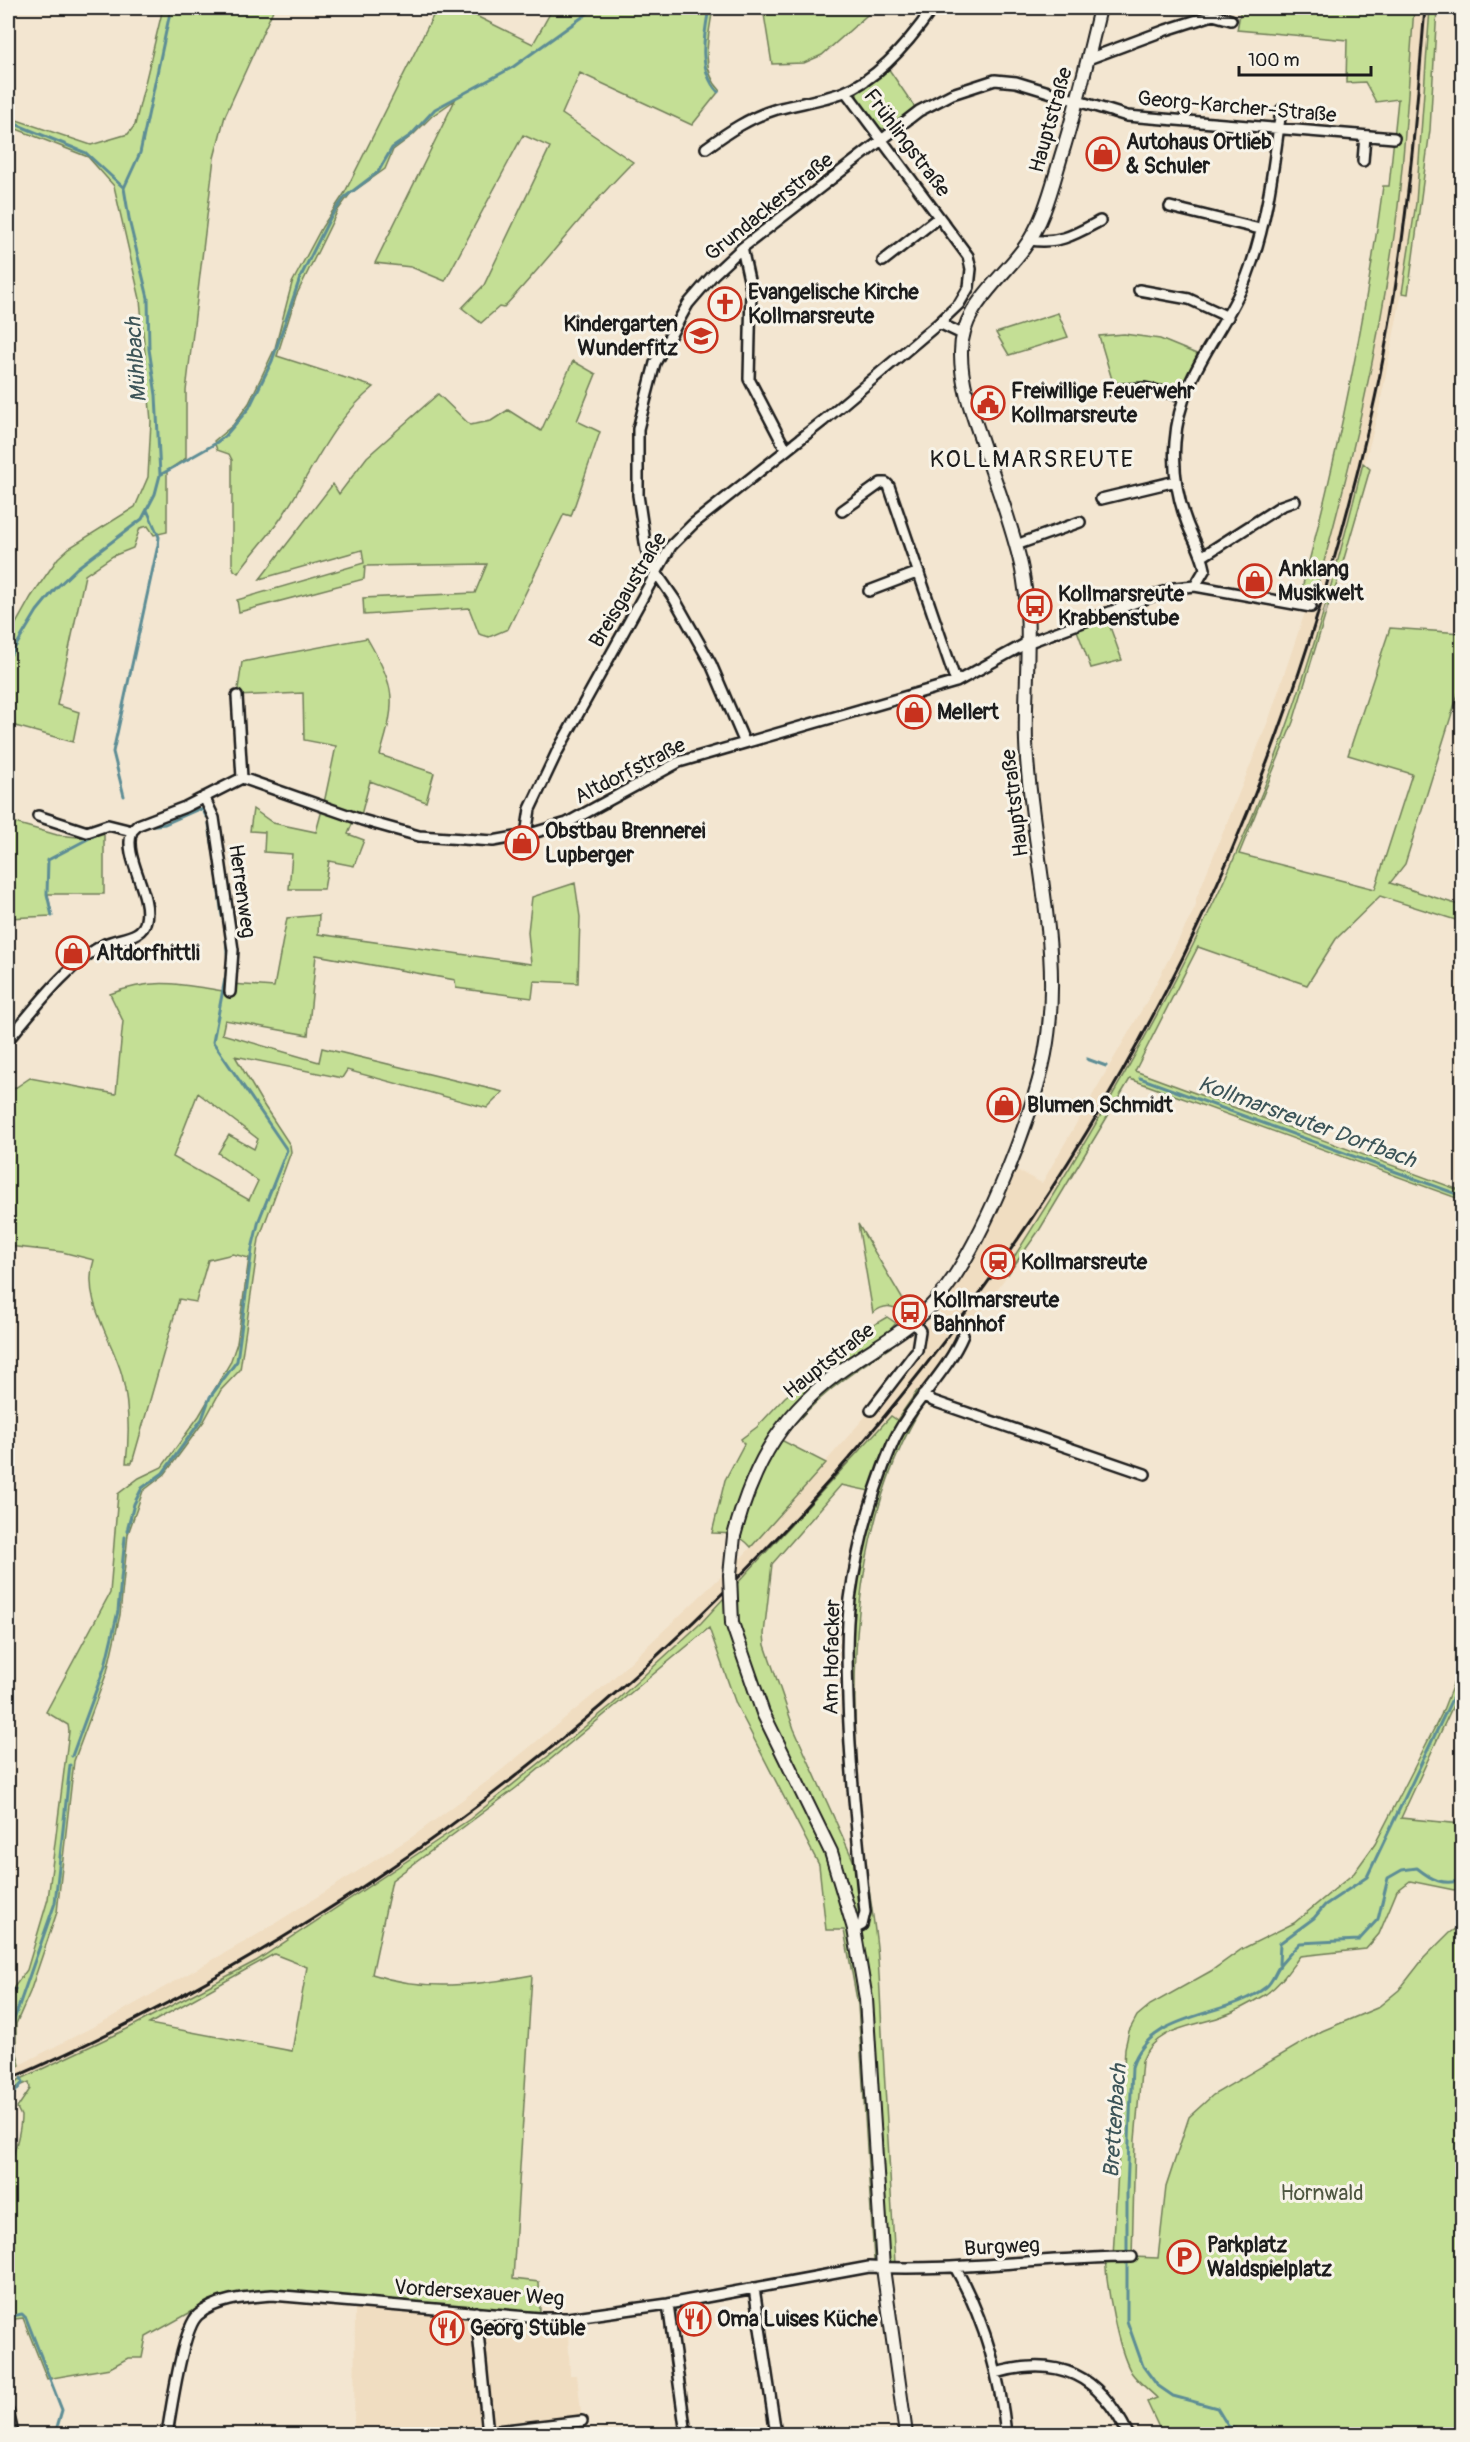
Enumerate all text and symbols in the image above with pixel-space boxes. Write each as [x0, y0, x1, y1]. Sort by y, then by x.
scale bar [1239, 39, 1371, 77]
text: 100 m [1248, 49, 1300, 72]
street label: Hauptstraße [1023, 64, 1079, 176]
street label: Frühlingstraße [857, 83, 957, 203]
street label: Georg-Karcher-Straße [1136, 85, 1338, 129]
place label: Autohaus Ortlieb & Schuler [1126, 129, 1272, 180]
shop icon: Autohaus Ortlieb & Schuler [1085, 136, 1121, 172]
street label: Grundackerstraße [699, 146, 839, 267]
place label: Evangelische Kirche Kollmarsreute [748, 279, 919, 330]
church icon: Evangelische Kirche Kollmarsreute [707, 286, 743, 322]
place label: Kindergarten Wunderfitz [563, 311, 678, 362]
water label: Mühlbach [119, 315, 153, 404]
school or university icon: Kindergarten Wunderfitz [683, 318, 719, 354]
place label: Freiwillige Feuerwehr Kollmarsreute [1011, 378, 1195, 429]
public building icon: Freiwillige Feuerwehr Kollmarsreute [970, 385, 1006, 421]
district label: KOLLMARSREUTE [929, 445, 1135, 474]
street label: Breisgaustraße [583, 527, 673, 653]
place label: Anklang Musikwelt [1278, 556, 1364, 607]
shop icon: Anklang Musikwelt [1237, 563, 1273, 599]
place label: Kollmarsreute Krabbenstube [1058, 581, 1185, 632]
bus stop icon: Kollmarsreute Krabbenstube [1017, 588, 1053, 624]
shop icon: Mellert [896, 694, 932, 730]
place label: Mellert [937, 699, 999, 726]
street label: Altdorfstraße [570, 731, 691, 811]
street label: Hauptstraße [995, 747, 1035, 858]
place label: Obstbau Brennerei Lupberger [545, 818, 706, 869]
shop icon: Obstbau Brennerei Lupberger [504, 825, 540, 861]
street label: Herrenweg [222, 842, 262, 940]
shop icon: Altdorfhittli [55, 935, 91, 971]
place label: Altdorfhittli [96, 940, 200, 967]
water label: Kollmarsreuter Dorfbach [1194, 1070, 1421, 1175]
shop icon: Blumen Schmidt [986, 1087, 1022, 1123]
place label: Blumen Schmidt [1027, 1092, 1173, 1119]
station icon: Kollmarsreute [980, 1244, 1016, 1280]
place label: Kollmarsreute [1021, 1249, 1148, 1276]
place label: Kollmarsreute Bahnhof [933, 1287, 1060, 1338]
bus stop icon: Kollmarsreute Bahnhof [892, 1294, 928, 1330]
street label: Hauptstraße [778, 1317, 881, 1405]
street label: Am Hofacker [817, 1598, 847, 1715]
water label: Brettenbach [1097, 2062, 1133, 2179]
park label: Hornwald [1280, 2180, 1364, 2207]
street label: Burgweg [964, 2232, 1040, 2262]
place label: Parkplatz Waldspielplatz [1207, 2232, 1332, 2283]
parking icon: Parkplatz Waldspielplatz [1166, 2239, 1202, 2275]
street label: Vordersexauer Weg [393, 2274, 565, 2312]
restaurant icon: Oma Luises Küche [676, 2301, 712, 2337]
place label: Oma Luises Küche [717, 2306, 878, 2333]
restaurant icon: Georg Stüble [429, 2310, 465, 2346]
place label: Georg Stüble [470, 2315, 586, 2342]

